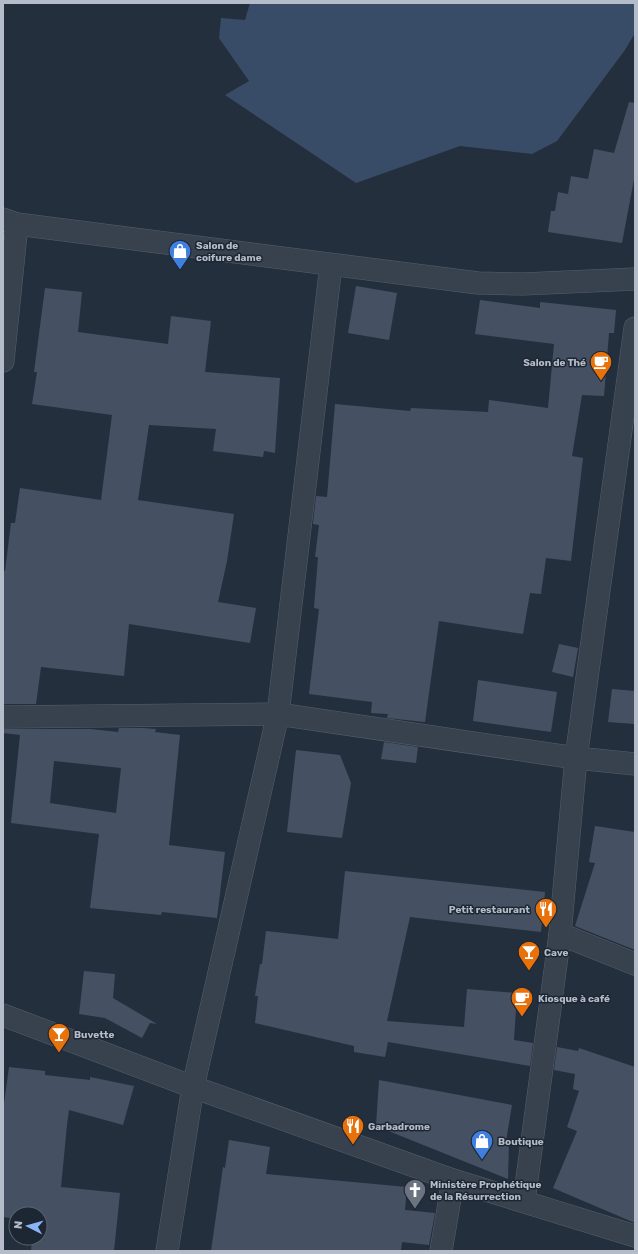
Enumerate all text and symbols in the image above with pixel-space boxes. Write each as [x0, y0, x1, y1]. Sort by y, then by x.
shop icon: Salon de coifure dame [167, 238, 193, 271]
place label: Salon de coifure dame [196, 240, 262, 264]
cafe icon: Salon de Thé [588, 349, 614, 382]
place label: Salon de Thé [523, 357, 586, 369]
restaurant icon: Petit restaurant [533, 896, 559, 929]
place label: Petit restaurant [449, 904, 530, 916]
bar icon: Cave [516, 939, 542, 972]
place label: Cave [544, 947, 569, 959]
cafe icon: Kiosque à café [509, 985, 535, 1018]
place label: Kiosque à café [538, 993, 610, 1005]
bar icon: Buvette [46, 1021, 72, 1054]
place label: Buvette [74, 1029, 114, 1041]
restaurant icon: Garbadrome [340, 1113, 366, 1146]
place label: Garbadrome [368, 1121, 430, 1133]
shop icon: Boutique [469, 1128, 495, 1161]
place label: Boutique [498, 1136, 544, 1148]
church icon: Ministère Prophétique de la Résurrection [402, 1177, 428, 1210]
place label: Ministère Prophétique de la Résurrection [430, 1179, 541, 1203]
north arrow [8, 1206, 48, 1246]
text: N [12, 1220, 25, 1230]

